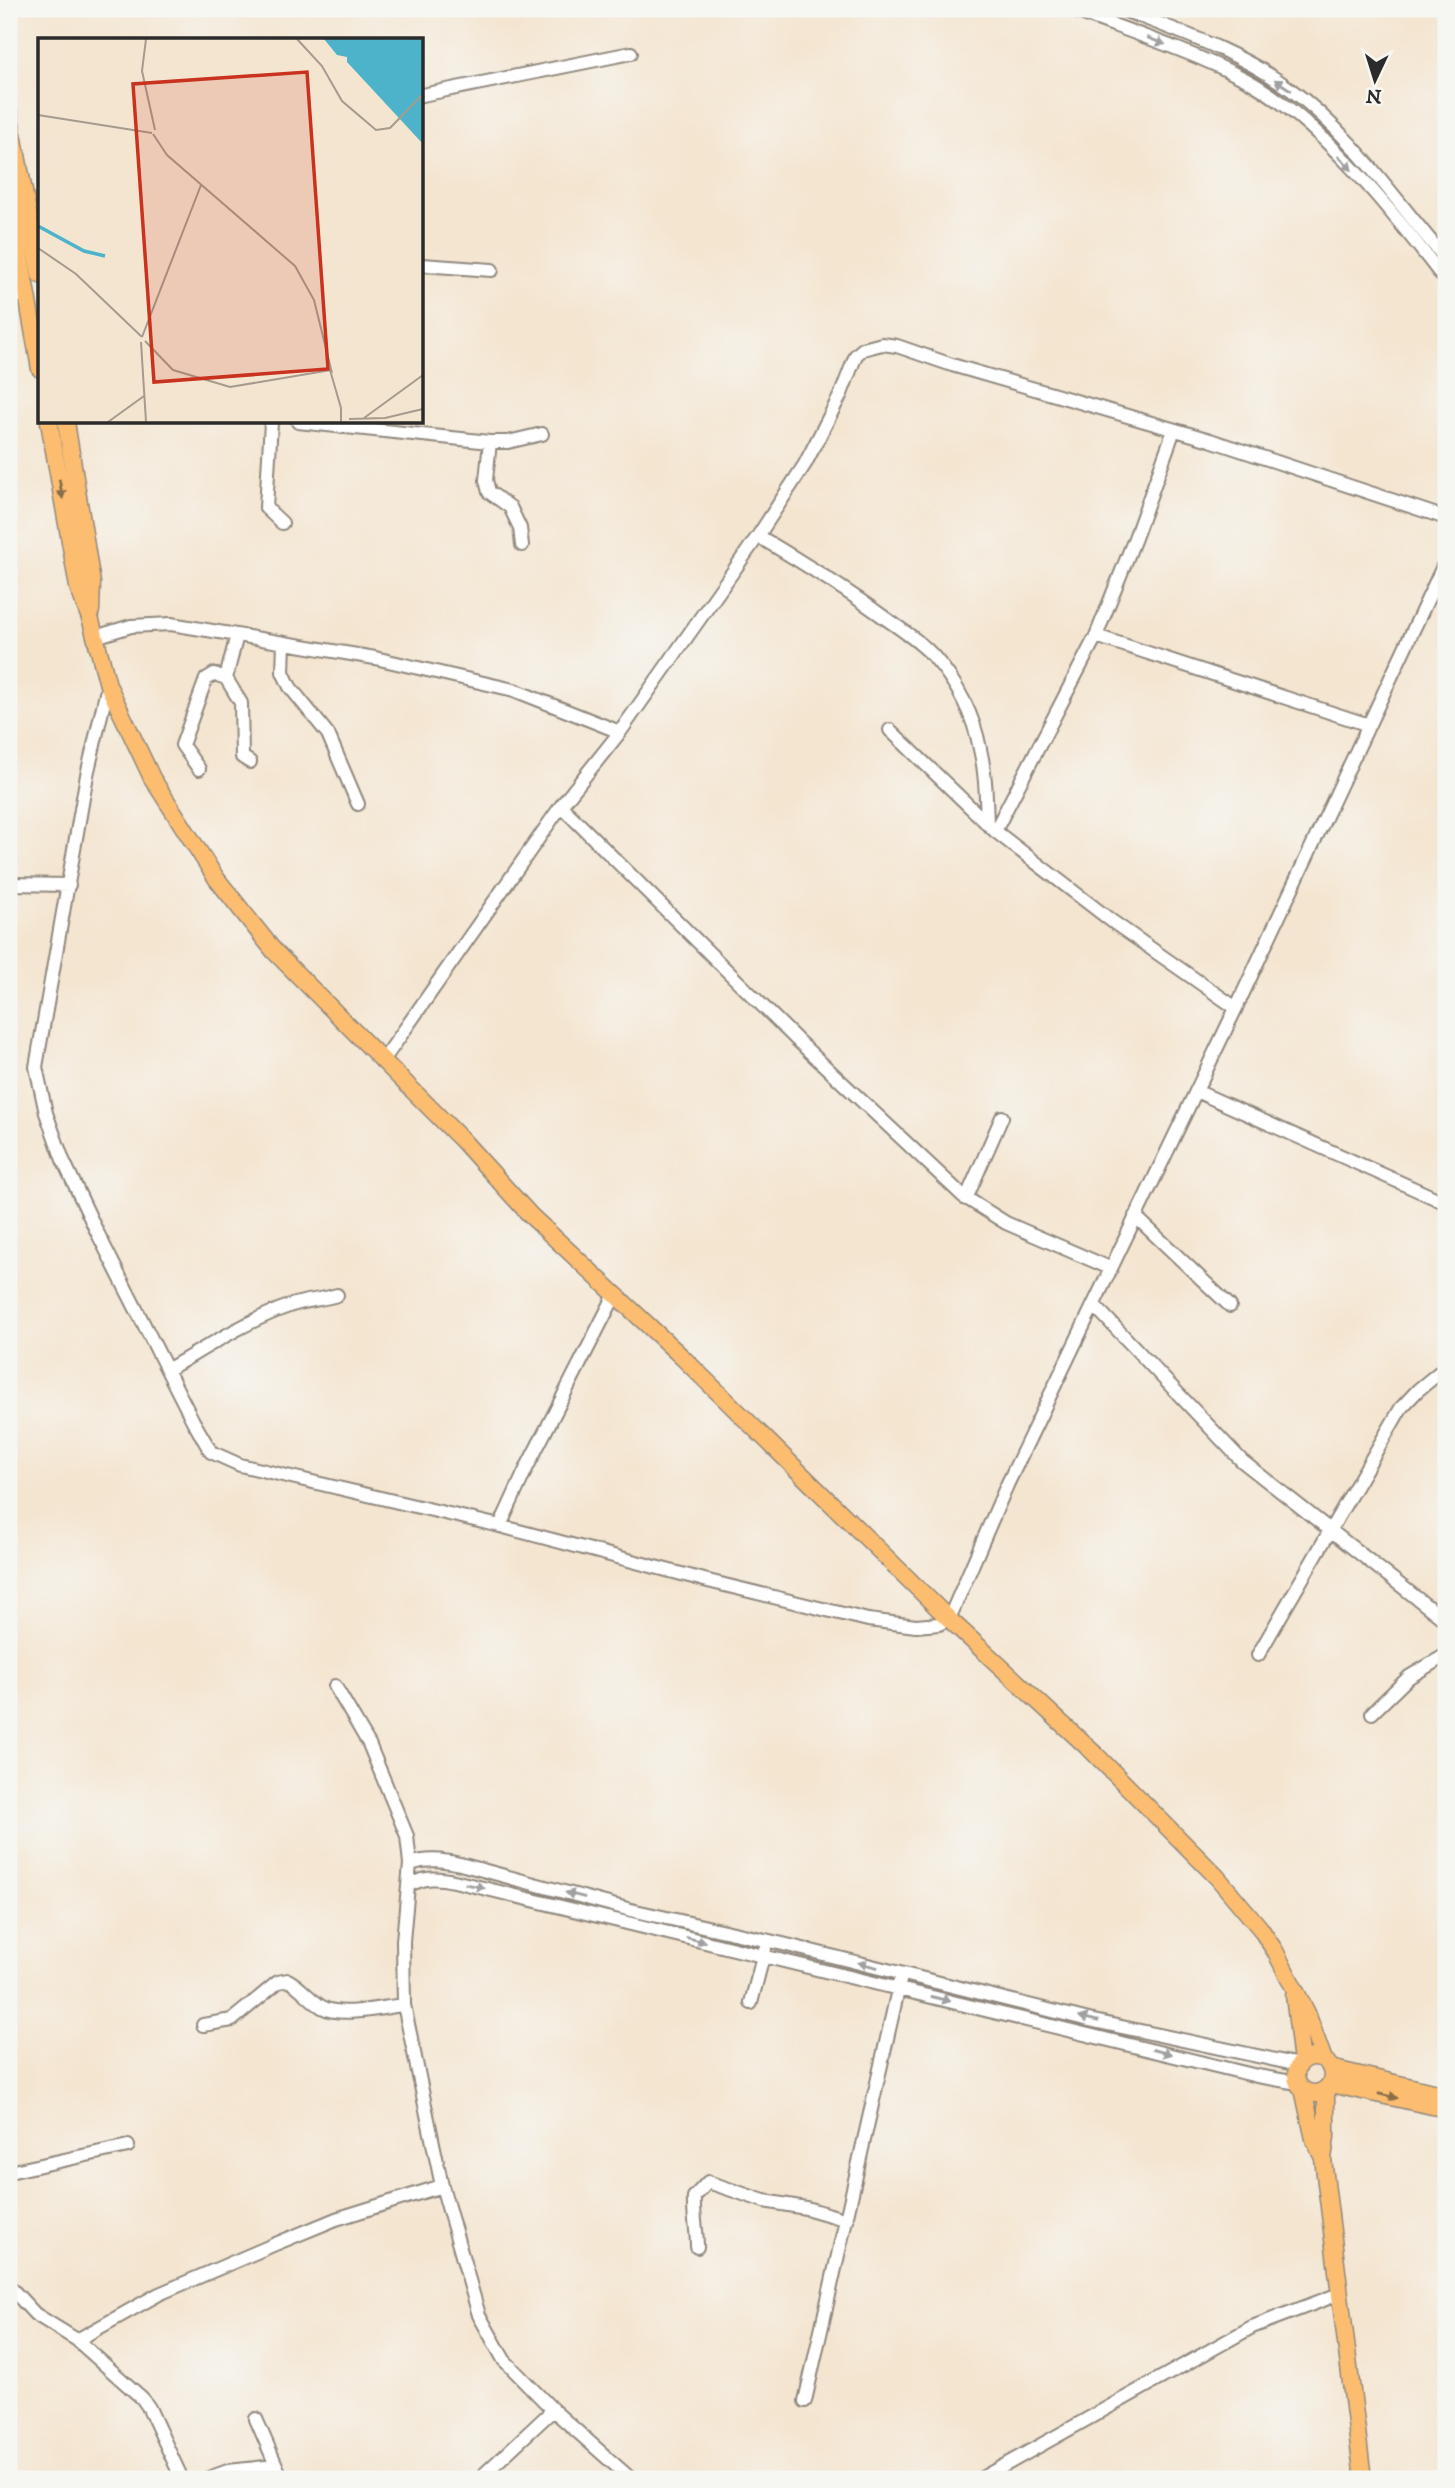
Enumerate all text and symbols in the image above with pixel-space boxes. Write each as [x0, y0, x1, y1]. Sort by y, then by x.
one-way arrow [1146, 36, 1167, 47]
inset map [38, 38, 424, 424]
north arrow [1340, 46, 1410, 116]
one-way arrow [1273, 78, 1293, 91]
text: N [1365, 83, 1383, 107]
one-way arrow [1337, 154, 1353, 171]
one-way arrow [56, 478, 67, 500]
one-way arrow [464, 1881, 486, 1892]
one-way arrow [564, 1889, 586, 1900]
one-way arrow [685, 1935, 707, 1946]
one-way arrow [857, 1959, 879, 1970]
one-way arrow [930, 1994, 952, 2005]
one-way arrow [1078, 2014, 1100, 2025]
one-way arrow [1151, 2047, 1173, 2058]
one-way arrow [1377, 2091, 1399, 2102]

